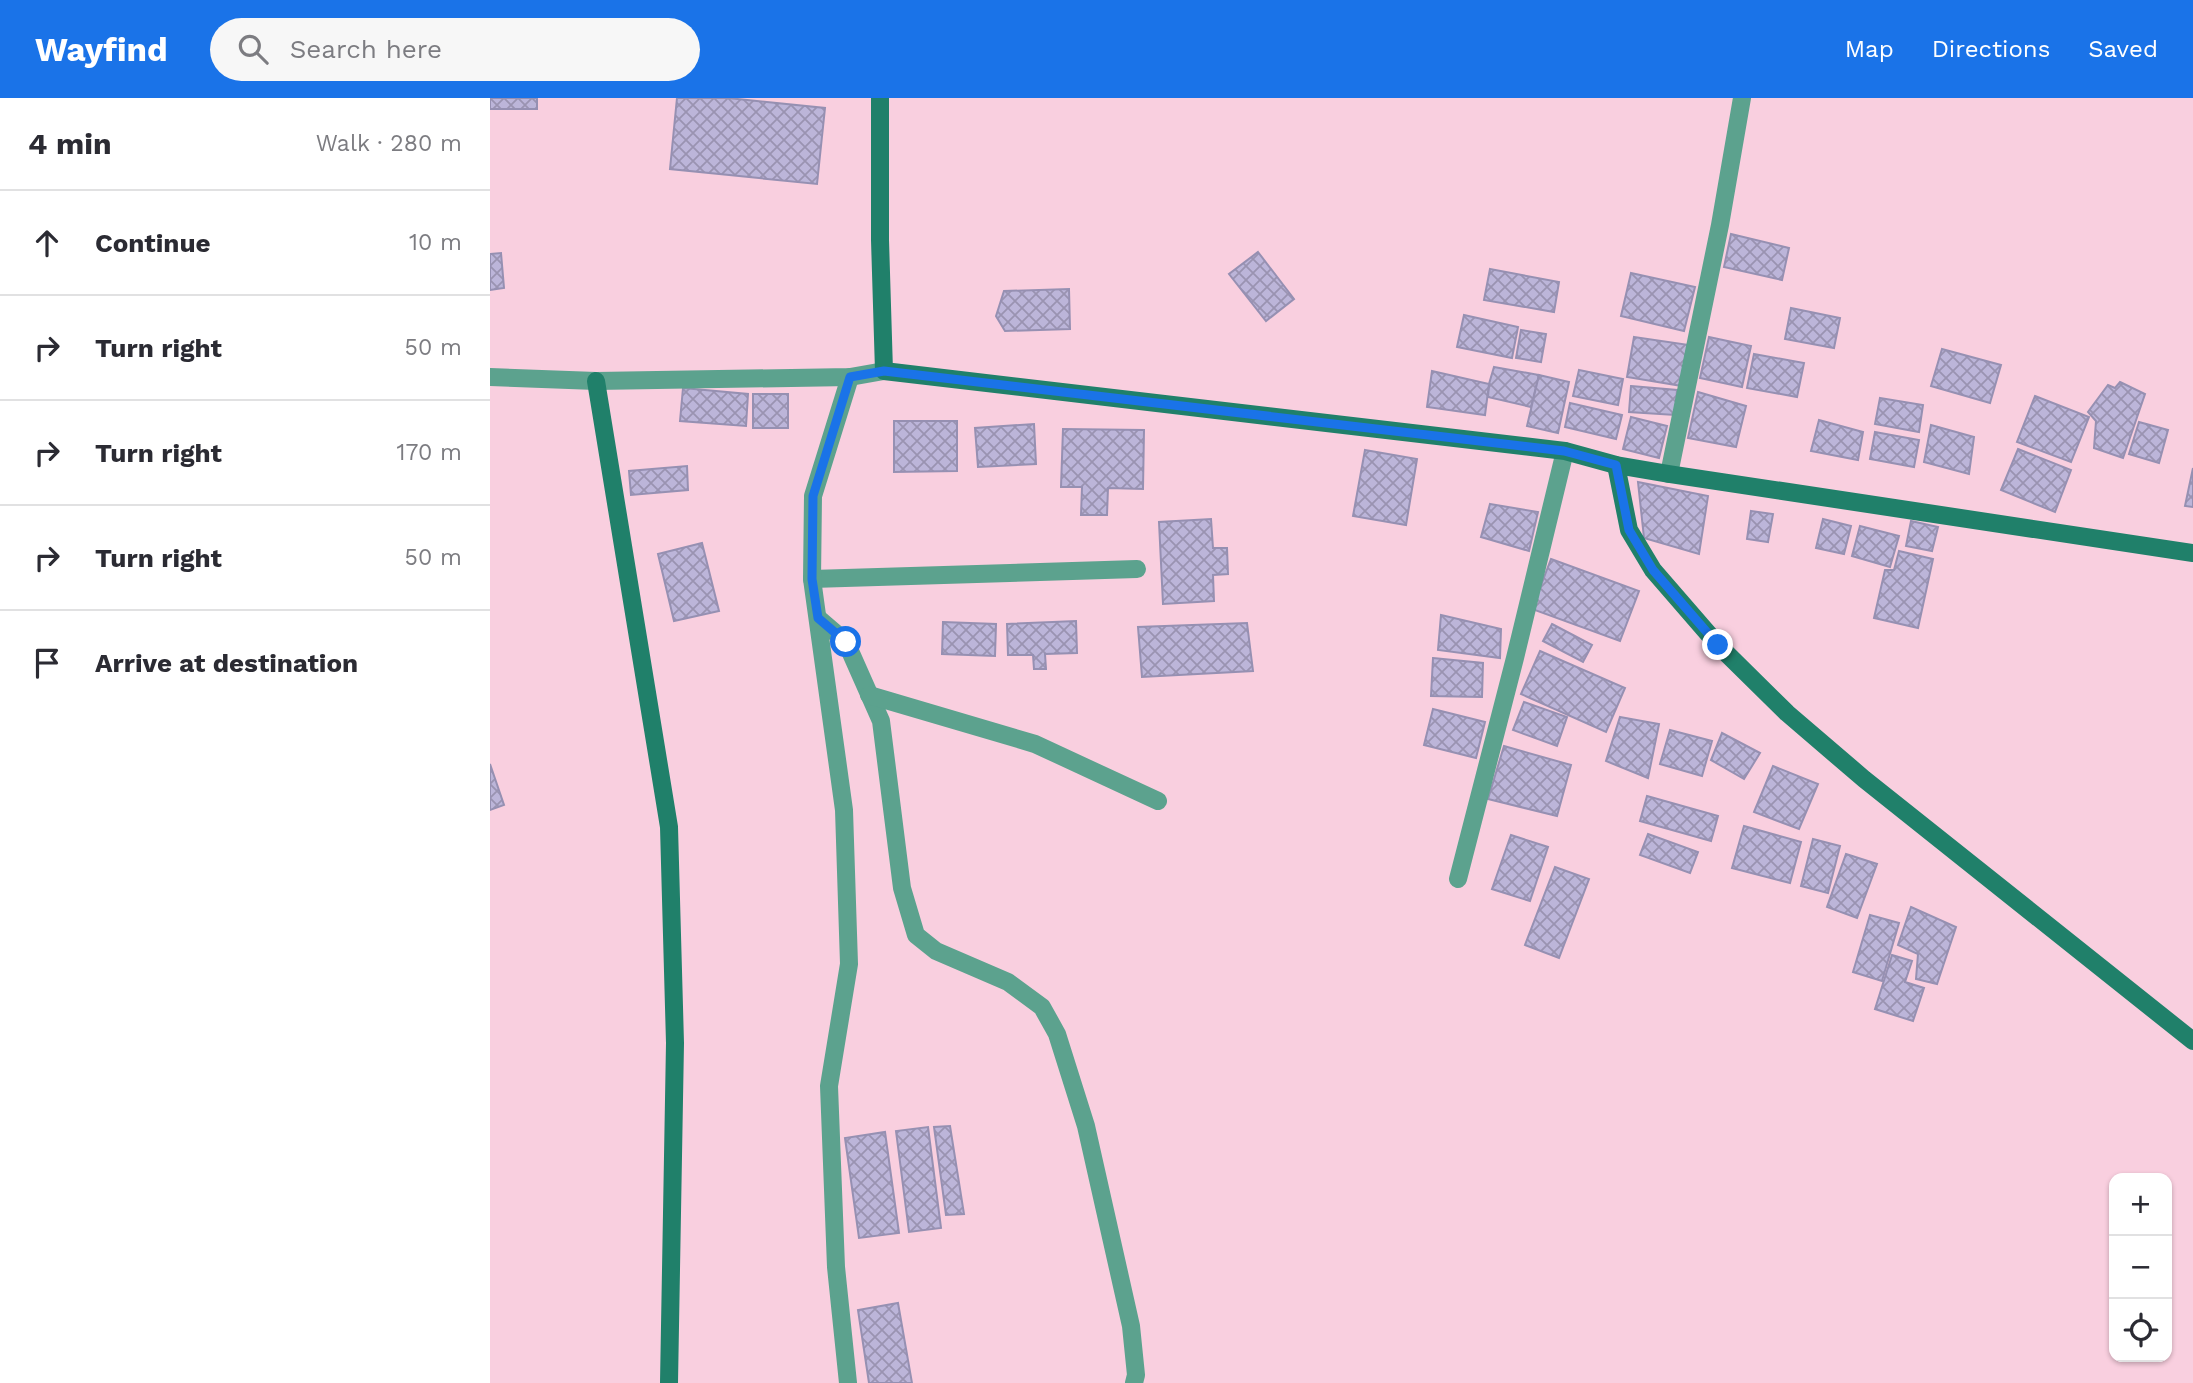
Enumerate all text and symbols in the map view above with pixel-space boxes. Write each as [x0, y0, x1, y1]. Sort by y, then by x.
search box [210, 18, 700, 81]
text: Wayfind [35, 30, 168, 69]
icon: search [234, 30, 272, 68]
text: Search here [290, 34, 442, 64]
text: Map [1845, 35, 1894, 63]
text: Directions [1932, 35, 2050, 63]
text: Saved [2088, 35, 2158, 63]
text: 4 min [28, 126, 112, 161]
text: Walk · 280 m [316, 130, 462, 157]
icon: ahead [28, 224, 66, 262]
text: Continue [95, 228, 211, 258]
text: 10 m [409, 229, 462, 256]
icon: right [28, 329, 66, 367]
text: Turn right [95, 333, 222, 363]
text: 50 m [405, 334, 462, 361]
icon: right [28, 434, 66, 472]
text: Turn right [95, 438, 222, 468]
text: 170 m [397, 439, 462, 466]
icon: right [28, 539, 66, 577]
text: Turn right [95, 543, 222, 573]
text: 50 m [405, 544, 462, 571]
route start [830, 626, 861, 657]
route end [1702, 629, 1733, 660]
icon: arrive [28, 644, 66, 682]
text: Arrive at destination [95, 648, 358, 678]
map controls [2109, 1173, 2172, 1362]
button: + [2109, 1173, 2172, 1236]
button: − [2109, 1236, 2172, 1299]
button: locate [2109, 1299, 2172, 1362]

